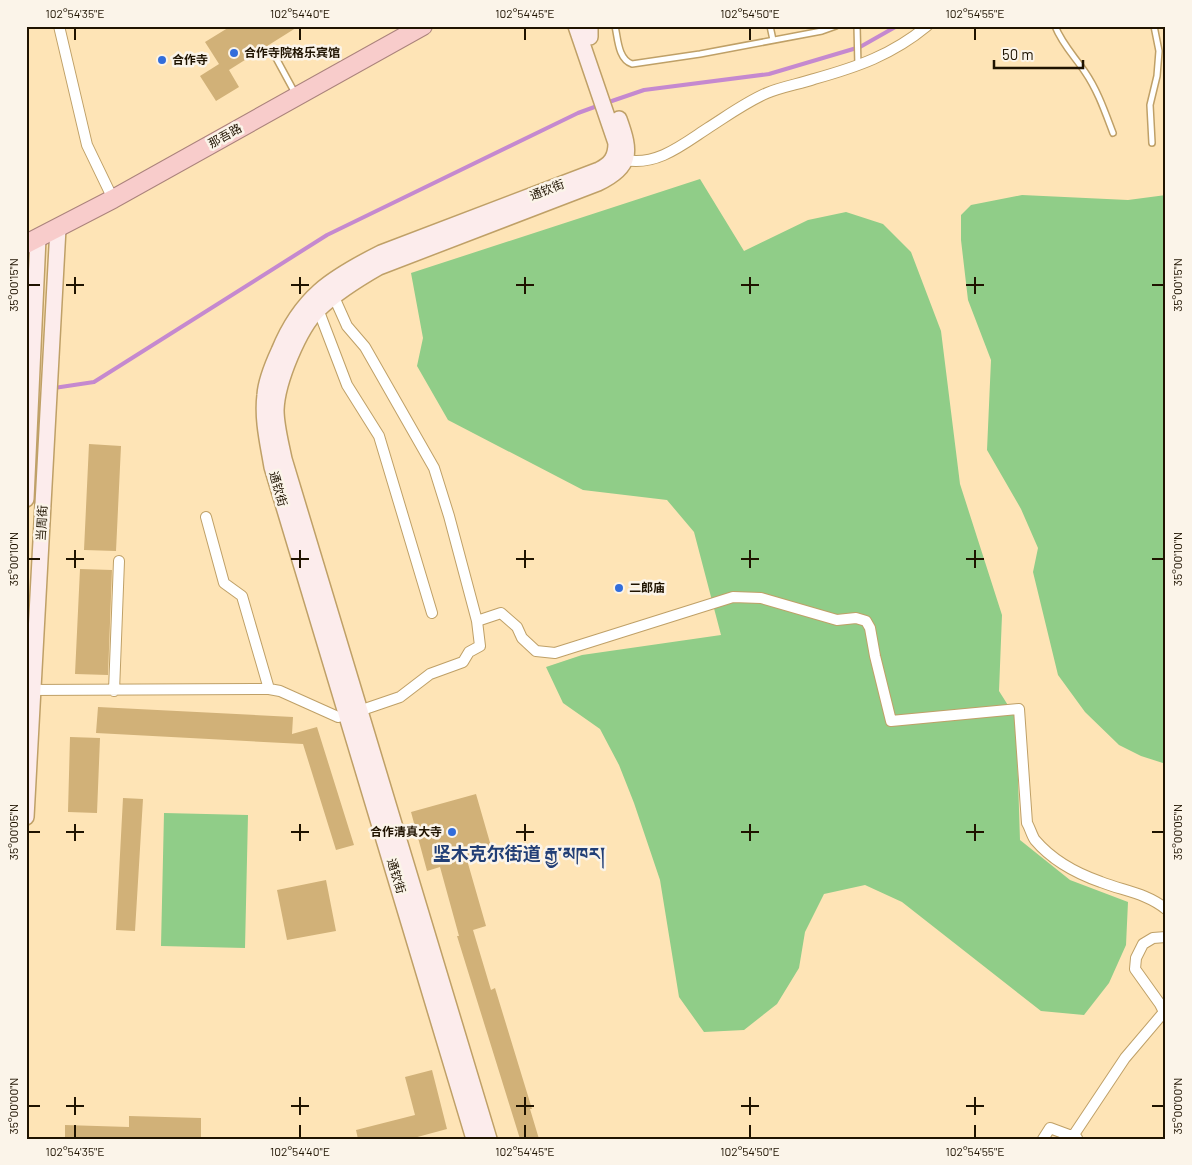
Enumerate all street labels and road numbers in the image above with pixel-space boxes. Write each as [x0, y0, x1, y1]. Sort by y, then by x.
street label: 那吾路 [205, 120, 244, 150]
street label: 通钦街 [527, 176, 566, 202]
street label: 通钦街 [267, 469, 291, 508]
street label: 当周街 [33, 505, 49, 541]
street label: 通钦街 [385, 856, 409, 895]

